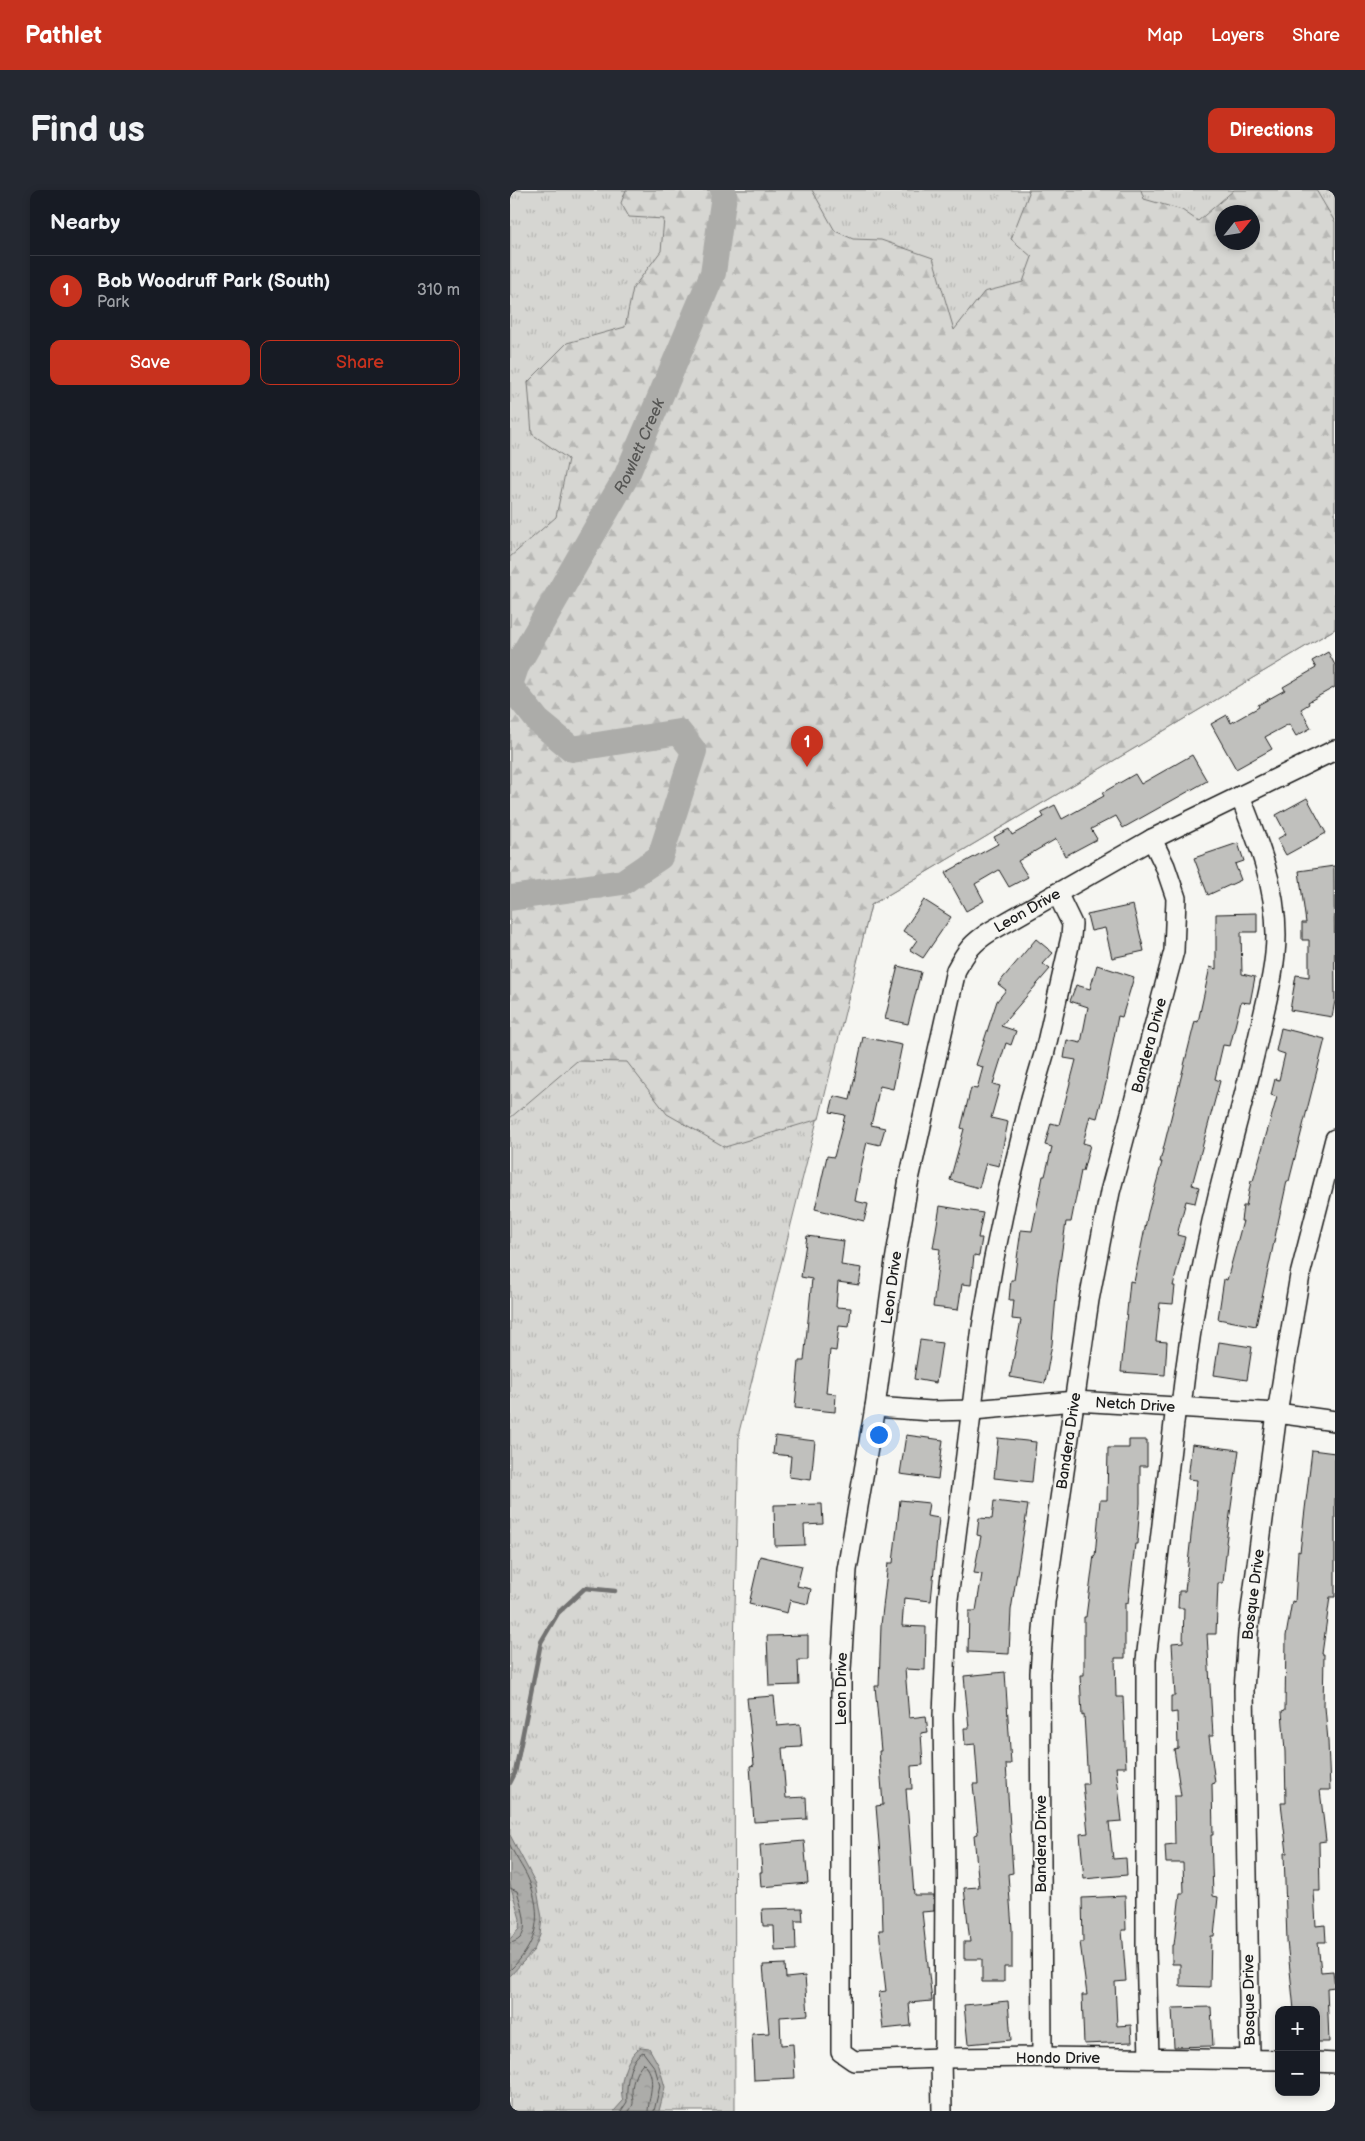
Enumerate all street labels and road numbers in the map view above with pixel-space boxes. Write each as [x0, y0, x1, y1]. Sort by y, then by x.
street label: Leon Drive [991, 884, 1064, 937]
street label: Bandera Drive [1128, 996, 1171, 1095]
street label: Leon Drive [877, 1250, 907, 1325]
street label: Bandera Drive [1053, 1391, 1085, 1491]
street label: Netch Drive [1095, 1393, 1176, 1417]
street label: Bosque Drive [1239, 1548, 1269, 1641]
street label: Leon Drive [832, 1652, 852, 1726]
street label: Bandera Drive [1032, 1795, 1051, 1893]
street label: Bosque Drive [1239, 1954, 1260, 2046]
street label: Hondo Drive [1016, 2049, 1100, 2068]

